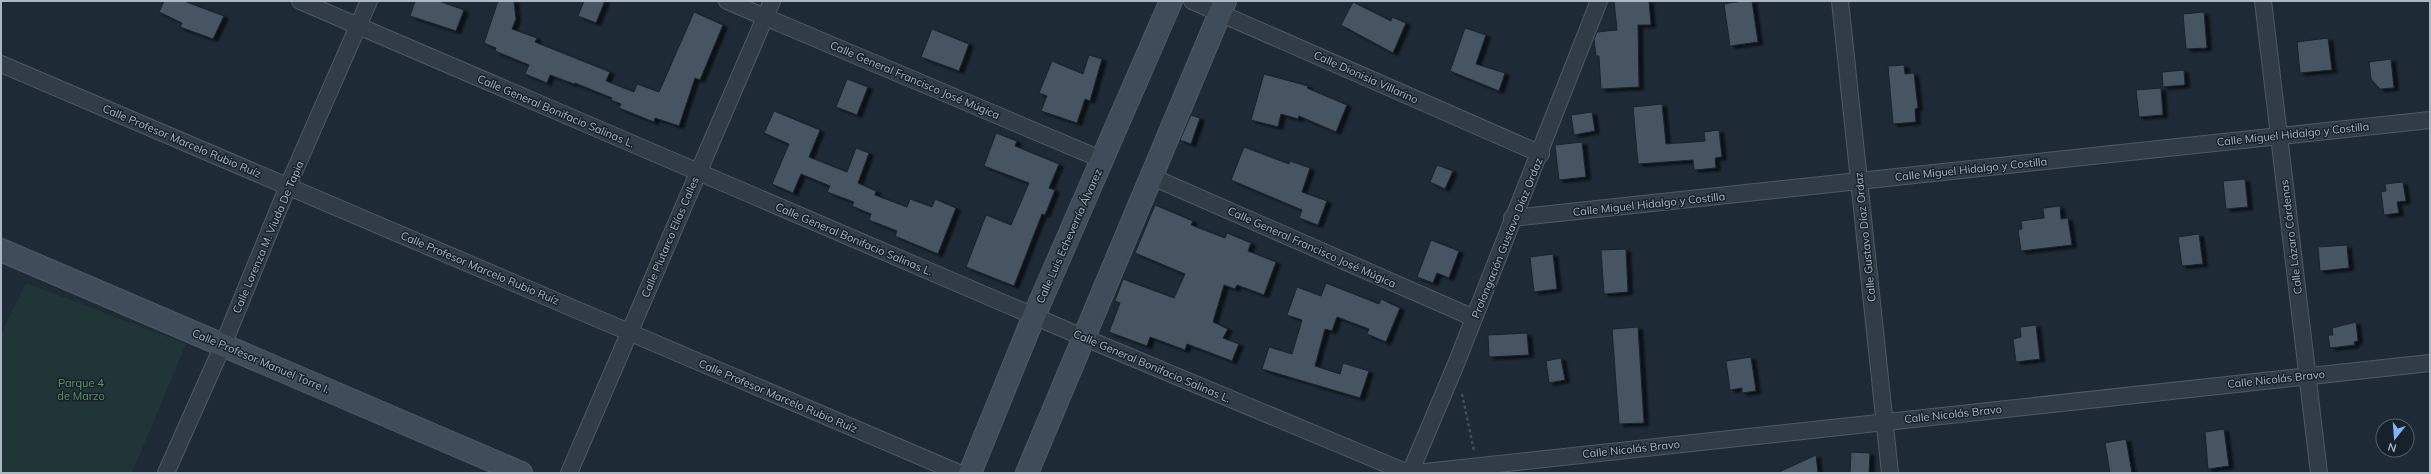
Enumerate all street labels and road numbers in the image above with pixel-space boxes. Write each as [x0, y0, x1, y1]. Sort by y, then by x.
street label: Calle General Francisco José Múgica [828, 38, 1002, 122]
street label: Calle Dionisia Villarino [1311, 48, 1421, 106]
street label: Calle General Bonifacio Salinas L. [475, 71, 637, 151]
street label: Calle Profesor Marcelo Rubio Ruíz [101, 101, 264, 181]
street label: Calle Miguel Hidalgo y Costilla [2216, 119, 2370, 149]
street label: Calle Miguel Hidalgo y Costilla [1894, 154, 2048, 184]
street label: Prolongación Gustavo Díaz Ordaz [1468, 155, 1546, 320]
street label: Calle Lorenza M. Viuda De Tapia [229, 159, 307, 315]
street label: Calle Luis Echeverría Álvarez [1033, 166, 1105, 305]
street label: Calle Gustavo Díaz Ordaz [1851, 171, 1879, 303]
street label: Calle Plutarco Elías Calles [638, 174, 702, 300]
street label: Calle Lázaro Cárdenas [2277, 179, 2305, 295]
street label: Calle Miguel Hidalgo y Costilla [1572, 189, 1726, 219]
street label: Calle General Bonifacio Salinas L. [773, 199, 935, 279]
street label: Calle General Francisco José Múgica [1226, 203, 1398, 291]
street label: Calle Profesor Marcelo Rubio Ruíz [399, 228, 562, 308]
street label: Calle Profesor Manuel Torre I. [190, 326, 332, 396]
street label: Calle General Bonifacio Salinas L. [1071, 326, 1233, 406]
street label: Calle Profesor Marcelo Rubio Ruíz [697, 356, 860, 436]
street label: Calle Nicolás Bravo [2227, 367, 2325, 391]
street label: Calle Nicolás Bravo [1904, 402, 2002, 426]
street label: Calle Nicolás Bravo [1582, 437, 1680, 461]

